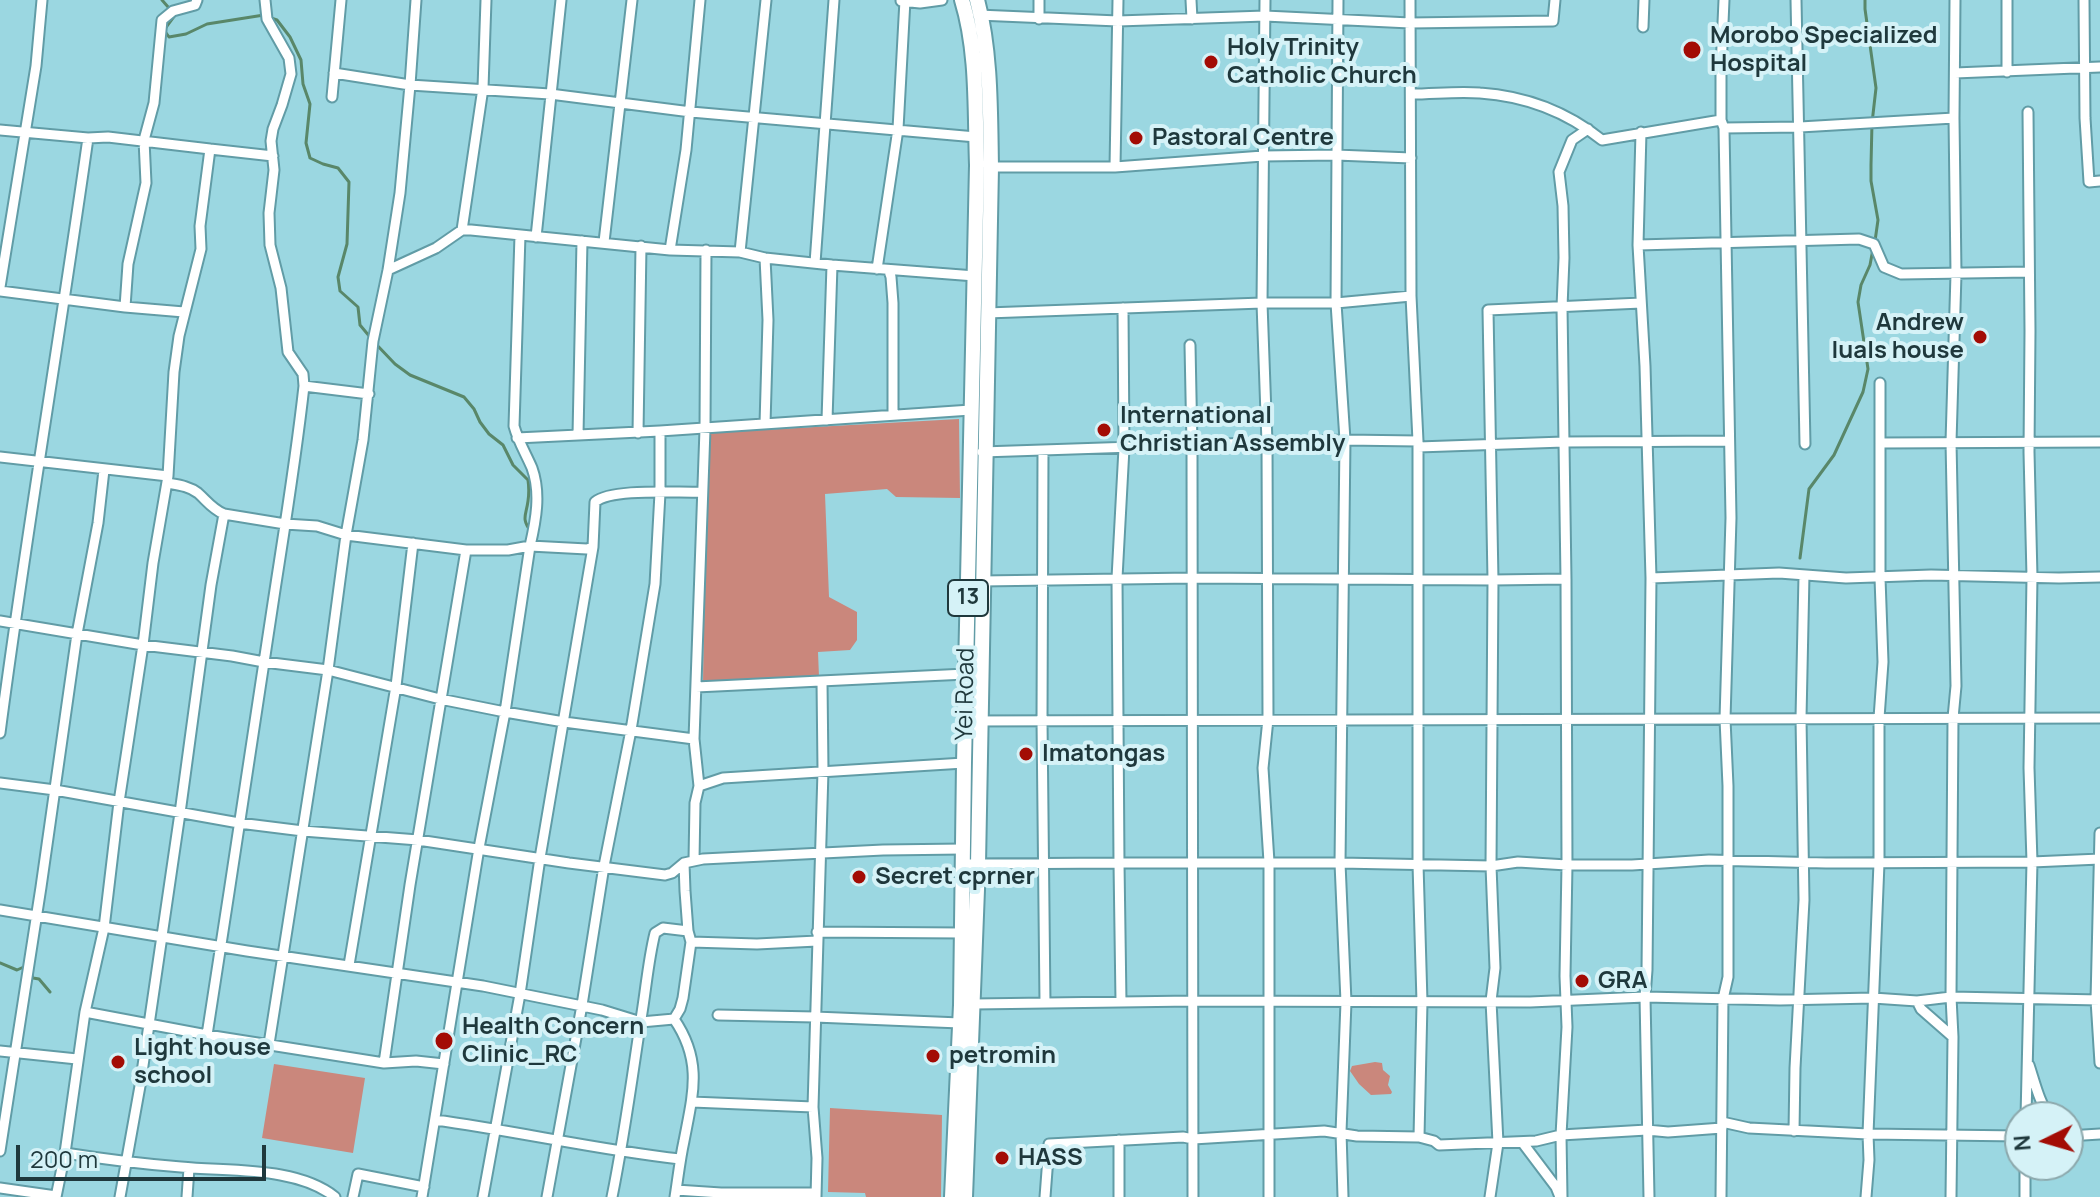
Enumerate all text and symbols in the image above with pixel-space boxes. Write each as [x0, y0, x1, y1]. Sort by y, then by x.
place label: Morobo Specialized Hospital [1710, 22, 1938, 78]
place label: Holy Trinity Catholic Church [1227, 34, 1417, 90]
marker: Morobo Specialized Hospital [1681, 39, 1703, 61]
marker: Holy Trinity Catholic Church [1202, 53, 1220, 71]
place label: Pastoral Centre [1152, 124, 1334, 152]
marker: Pastoral Centre [1127, 129, 1145, 147]
place label: Andrew luals house [1832, 309, 1964, 365]
marker: Andrew luals house [1971, 328, 1989, 346]
place label: International Christian Assembly [1120, 402, 1345, 458]
marker: International Christian Assembly [1095, 421, 1113, 439]
road number: 13 [948, 580, 988, 616]
street label: Yei Road [951, 647, 981, 741]
place label: Imatongas [1042, 740, 1165, 768]
marker: Imatongas [1017, 745, 1035, 763]
place label: Secret cprner [875, 863, 1035, 891]
marker: Secret cprner [850, 868, 868, 886]
place label: GRA [1598, 967, 1647, 995]
marker: GRA [1573, 972, 1591, 990]
place label: Health Concern Clinic_RC [462, 1013, 644, 1069]
marker: Health Concern Clinic_RC [433, 1030, 455, 1052]
place label: Light house school [134, 1034, 271, 1090]
place label: petromin [949, 1042, 1056, 1070]
marker: petromin [924, 1047, 942, 1065]
marker: Light house school [109, 1053, 127, 1071]
north arrow [2004, 1101, 2084, 1181]
scale bar [20, 1129, 270, 1179]
text: N [2006, 1134, 2038, 1152]
text: 200 m [30, 1142, 98, 1175]
place label: HASS [1018, 1144, 1083, 1172]
marker: HASS [993, 1149, 1011, 1167]

